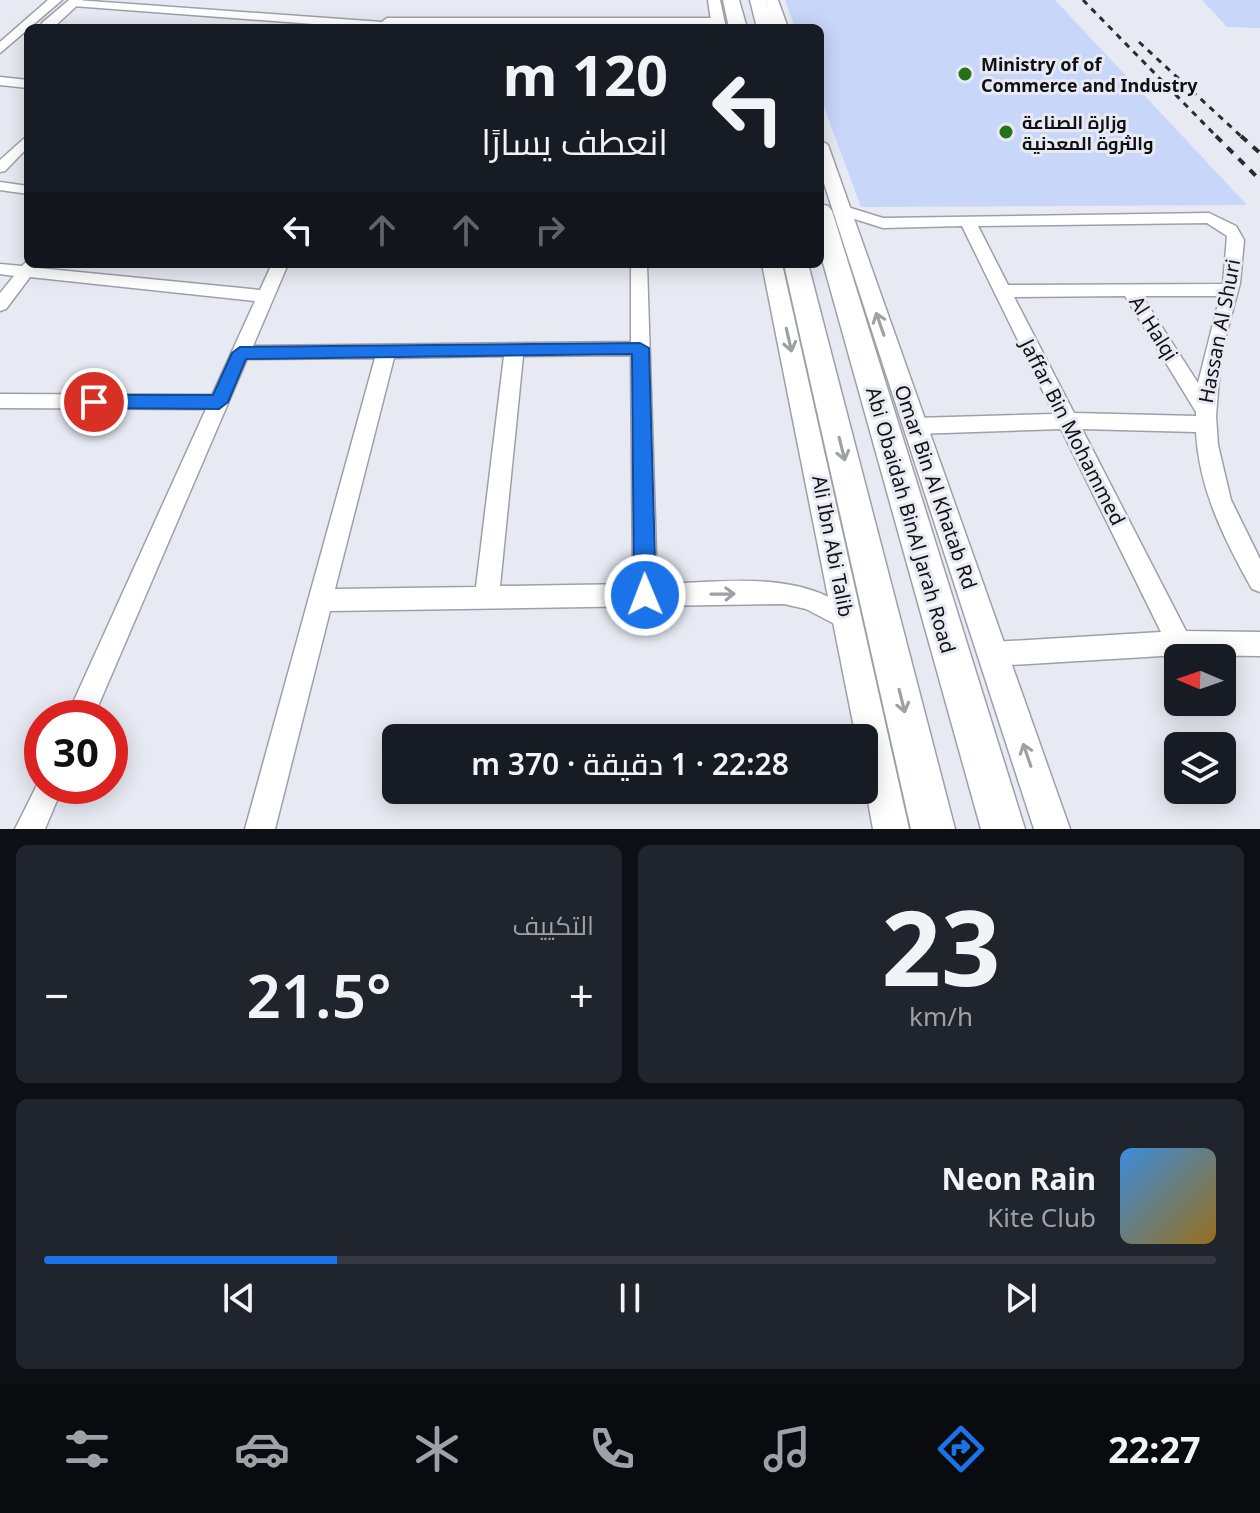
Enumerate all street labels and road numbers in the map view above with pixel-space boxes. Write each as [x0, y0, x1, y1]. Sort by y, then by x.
street label: Hassan Al Shuri [1192, 257, 1246, 405]
street label: Al Halqi [1124, 290, 1184, 366]
street label: Jaffar Bin Mohammed [1013, 332, 1132, 530]
street label: Omar Bin Al Khatab Rd [888, 381, 984, 593]
street label: Abi Obaidah BinAl Jarah Road [860, 384, 962, 656]
street label: Ali Ibn Abi Talib [806, 473, 860, 619]

